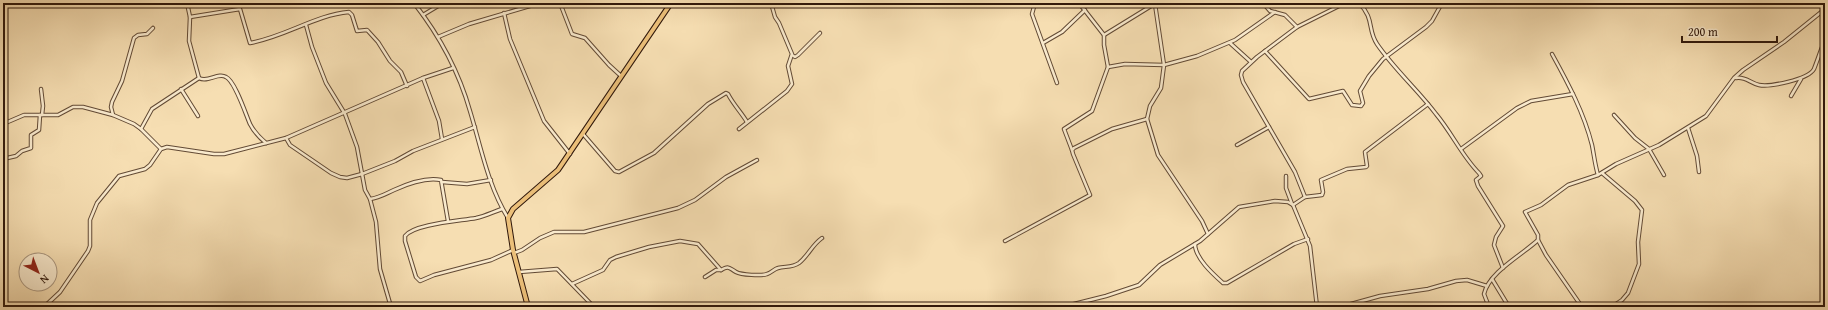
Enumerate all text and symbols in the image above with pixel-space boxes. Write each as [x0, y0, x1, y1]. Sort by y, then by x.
scale bar [1682, 18, 1777, 44]
text: 200 m [1688, 23, 1718, 40]
north arrow [18, 252, 58, 292]
text: N [36, 271, 53, 288]

